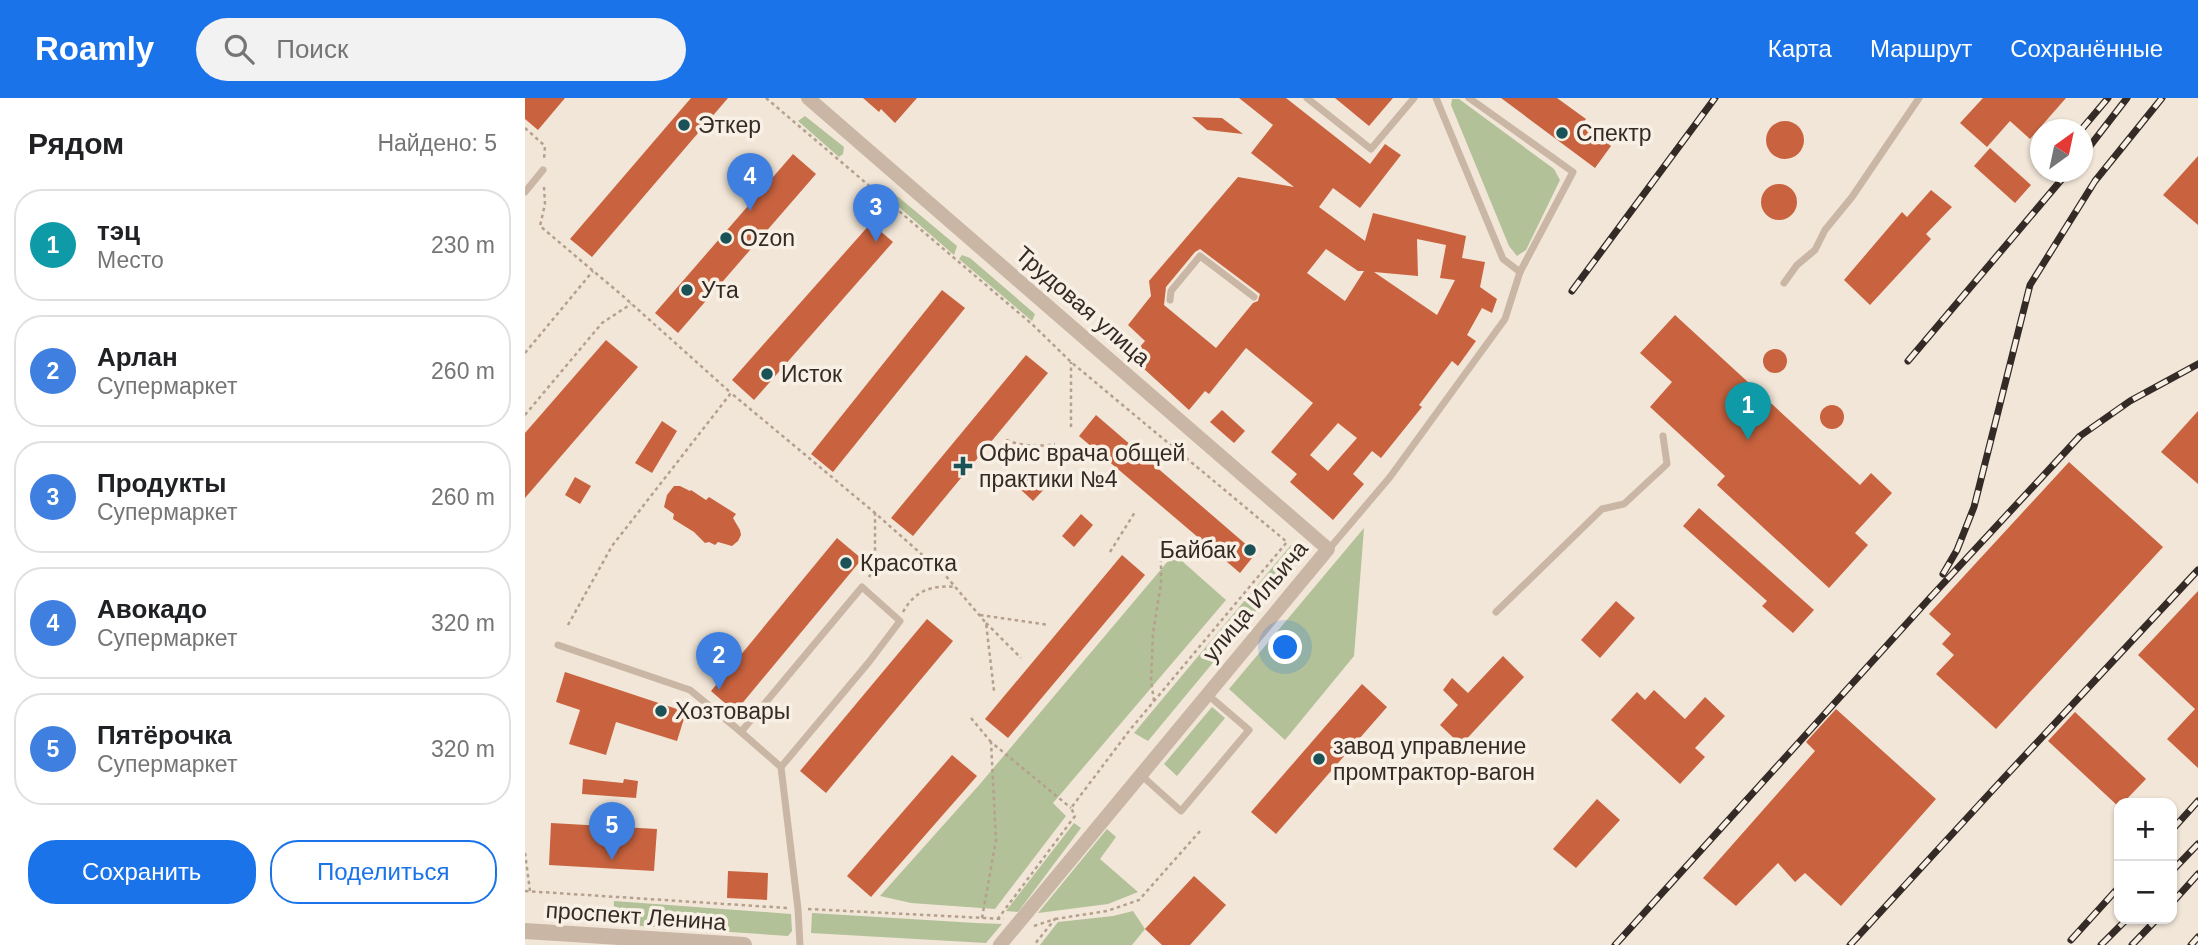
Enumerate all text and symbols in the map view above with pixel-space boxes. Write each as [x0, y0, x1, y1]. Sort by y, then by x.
search box [196, 18, 686, 81]
text: Roamly [35, 30, 154, 67]
icon: search [220, 30, 258, 68]
text: Поиск [276, 34, 348, 64]
text: Карта [1768, 35, 1832, 62]
text: Маршрут [1870, 35, 1972, 62]
text: Сохранённые [2010, 35, 2163, 62]
place label: Эткер [698, 112, 761, 138]
marker: Эткер [676, 117, 692, 133]
north arrow [2030, 119, 2093, 182]
place label: Спектр [1576, 120, 1652, 146]
marker: Спектр [1554, 125, 1570, 141]
text: Рядом [28, 127, 124, 160]
text: Найдено: 5 [377, 130, 497, 156]
pin: 4 [727, 153, 773, 211]
pin: 3 [853, 184, 899, 242]
text: тэц [97, 216, 140, 246]
place label: Ozon [740, 225, 795, 251]
marker: Ozon [718, 230, 734, 246]
text: 1 [47, 232, 59, 258]
text: 230 m [431, 232, 495, 258]
street label: Трудовая улица [1011, 241, 1155, 371]
text: Место [97, 247, 164, 273]
place label: Ута [701, 277, 739, 303]
marker: Ута [679, 282, 695, 298]
text: Арлан [97, 342, 178, 372]
text: 2 [47, 358, 59, 384]
text: 260 m [431, 358, 495, 384]
place label: Исток [781, 361, 843, 387]
marker: Исток [759, 366, 775, 382]
text: Супермаркет [97, 373, 237, 399]
pin: 1 [1725, 382, 1771, 440]
place label: Офис врача общей практики №4 [979, 440, 1185, 492]
marker: Офис врача общей практики №4 [953, 456, 973, 476]
text: Продукты [97, 468, 226, 498]
text: 3 [47, 484, 59, 510]
text: 260 m [431, 484, 495, 510]
text: Супермаркет [97, 499, 237, 525]
street label: улица Ильича [1197, 535, 1313, 666]
place label: Байбак [1160, 537, 1237, 563]
marker: Байбак [1242, 542, 1258, 558]
place label: Красотка [860, 550, 957, 576]
marker: Красотка [838, 555, 854, 571]
text: Авокадо [97, 594, 207, 624]
text: 4 [47, 610, 59, 636]
text: 320 m [431, 610, 495, 636]
text: Супермаркет [97, 625, 237, 651]
your location [1268, 630, 1302, 664]
pin: 2 [696, 632, 742, 690]
place label: Хозтовары [675, 698, 790, 724]
marker: Хозтовары [653, 703, 669, 719]
text: Пятёрочка [97, 720, 232, 750]
place label: завод управление промтрактор-вагон [1333, 733, 1535, 785]
text: 5 [47, 736, 59, 762]
text: 320 m [431, 736, 495, 762]
text: Супермаркет [97, 751, 237, 777]
marker: завод управление промтрактор-вагон [1311, 751, 1327, 767]
map controls [2114, 798, 2177, 924]
button: + [2114, 798, 2177, 861]
pin: 5 [589, 802, 635, 860]
button: Сохранить [28, 840, 256, 904]
button: Поделиться [270, 840, 497, 904]
button: − [2114, 861, 2177, 924]
street label: проспект Ленина [545, 897, 727, 935]

